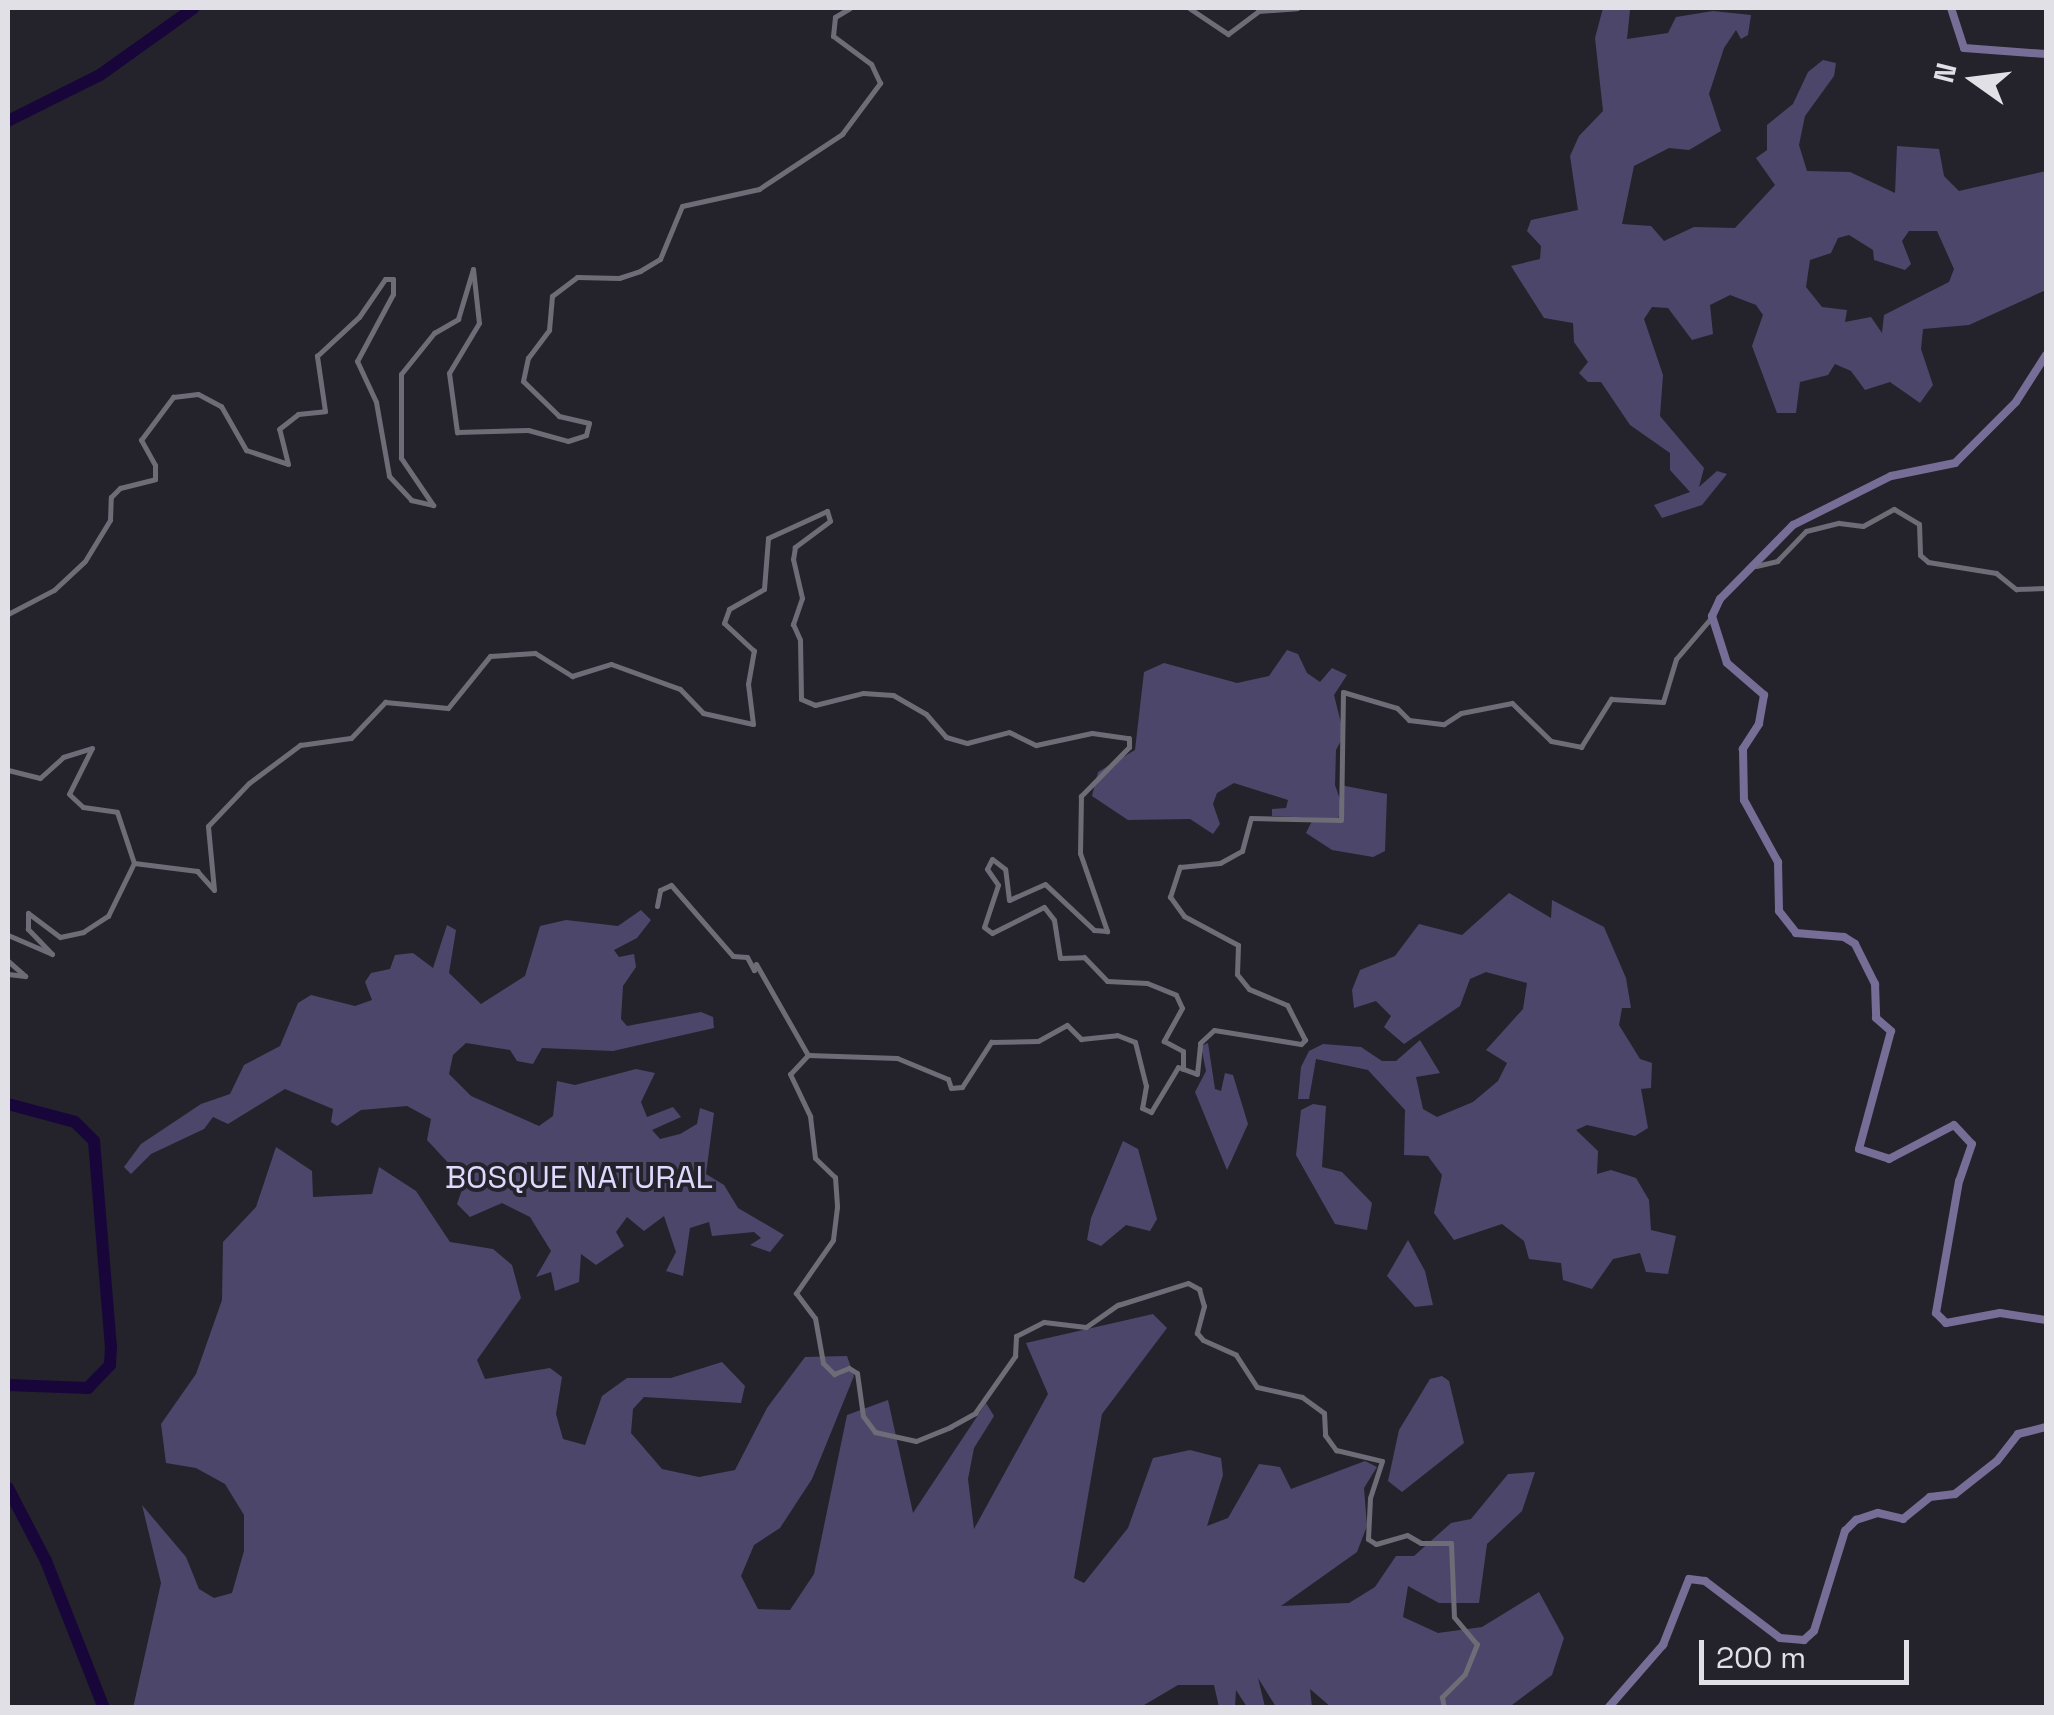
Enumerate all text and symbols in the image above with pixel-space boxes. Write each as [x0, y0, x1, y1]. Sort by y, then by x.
north arrow [1924, 30, 2024, 130]
text: N [1925, 59, 1965, 86]
park label: BOSQUE NATURAL [445, 1158, 713, 1196]
scale bar [1704, 1620, 1914, 1682]
text: 200 m [1716, 1638, 1806, 1677]

